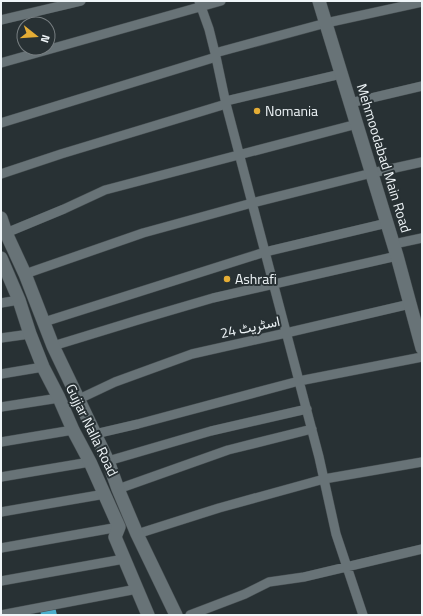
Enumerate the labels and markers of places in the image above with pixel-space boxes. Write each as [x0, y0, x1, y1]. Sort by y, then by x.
place label: Nomania [265, 100, 318, 121]
marker: Nomania [252, 106, 262, 116]
place label: Ashrafi [235, 268, 277, 289]
marker: Ashrafi [222, 274, 232, 284]

